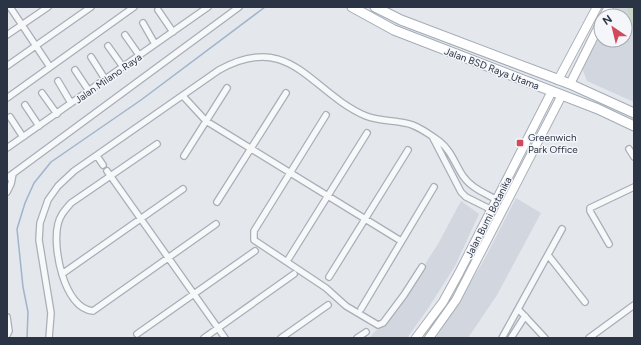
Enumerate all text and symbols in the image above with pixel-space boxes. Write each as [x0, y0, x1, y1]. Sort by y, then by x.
north arrow [593, 8, 633, 48]
text: N [600, 12, 615, 28]
street label: Jalan BSD Raya Utama [442, 44, 541, 93]
street label: Jalan Milano Raya [72, 50, 144, 106]
place label: Greenwich Park Office [528, 131, 578, 156]
marker: Greenwich Park Office [515, 138, 525, 148]
street label: Jalan Bumi Botanika [462, 175, 514, 260]

